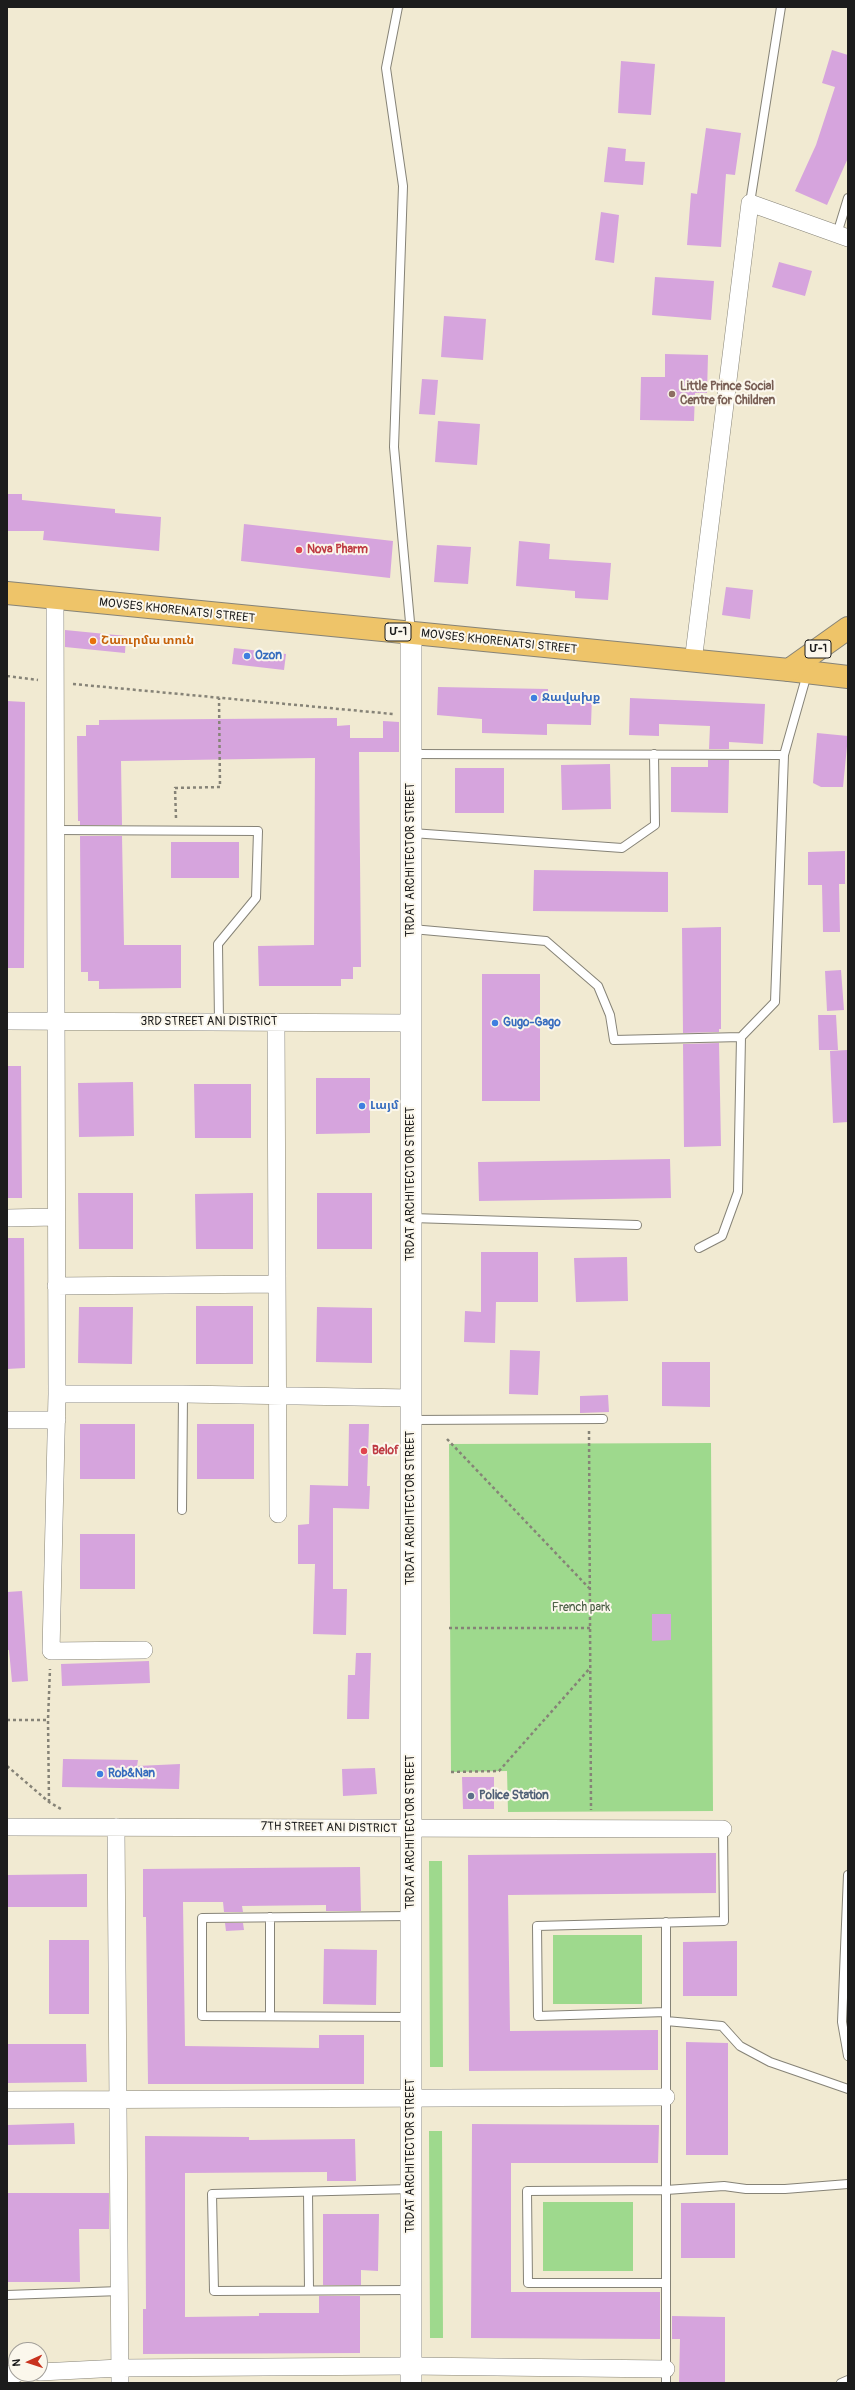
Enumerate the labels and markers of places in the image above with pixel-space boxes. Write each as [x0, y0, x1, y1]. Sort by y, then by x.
place label: Little Prince Social Centre for Children [680, 380, 775, 408]
marker: Little Prince Social Centre for Children [667, 389, 677, 399]
place label: Nova Pharm [307, 543, 368, 557]
marker: Nova Pharm [294, 545, 304, 555]
place label: Շաուրմա տուն [101, 634, 194, 648]
marker: Շաուրմա տուն [88, 636, 98, 646]
place label: Ozon [255, 649, 282, 663]
marker: Ozon [242, 651, 252, 661]
place label: Ջավախք [542, 691, 600, 705]
marker: Ջավախք [529, 693, 539, 703]
place label: Gugo-Gago [503, 1016, 561, 1030]
marker: Gugo-Gago [490, 1018, 500, 1028]
place label: Լայմ [370, 1099, 399, 1113]
marker: Լայմ [357, 1101, 367, 1111]
place label: Belof [372, 1444, 399, 1458]
marker: Belof [359, 1446, 369, 1456]
place label: Rob&Nan [108, 1767, 155, 1781]
marker: Rob&Nan [95, 1769, 105, 1779]
place label: Police Station [479, 1789, 549, 1803]
marker: Police Station [466, 1791, 476, 1801]

